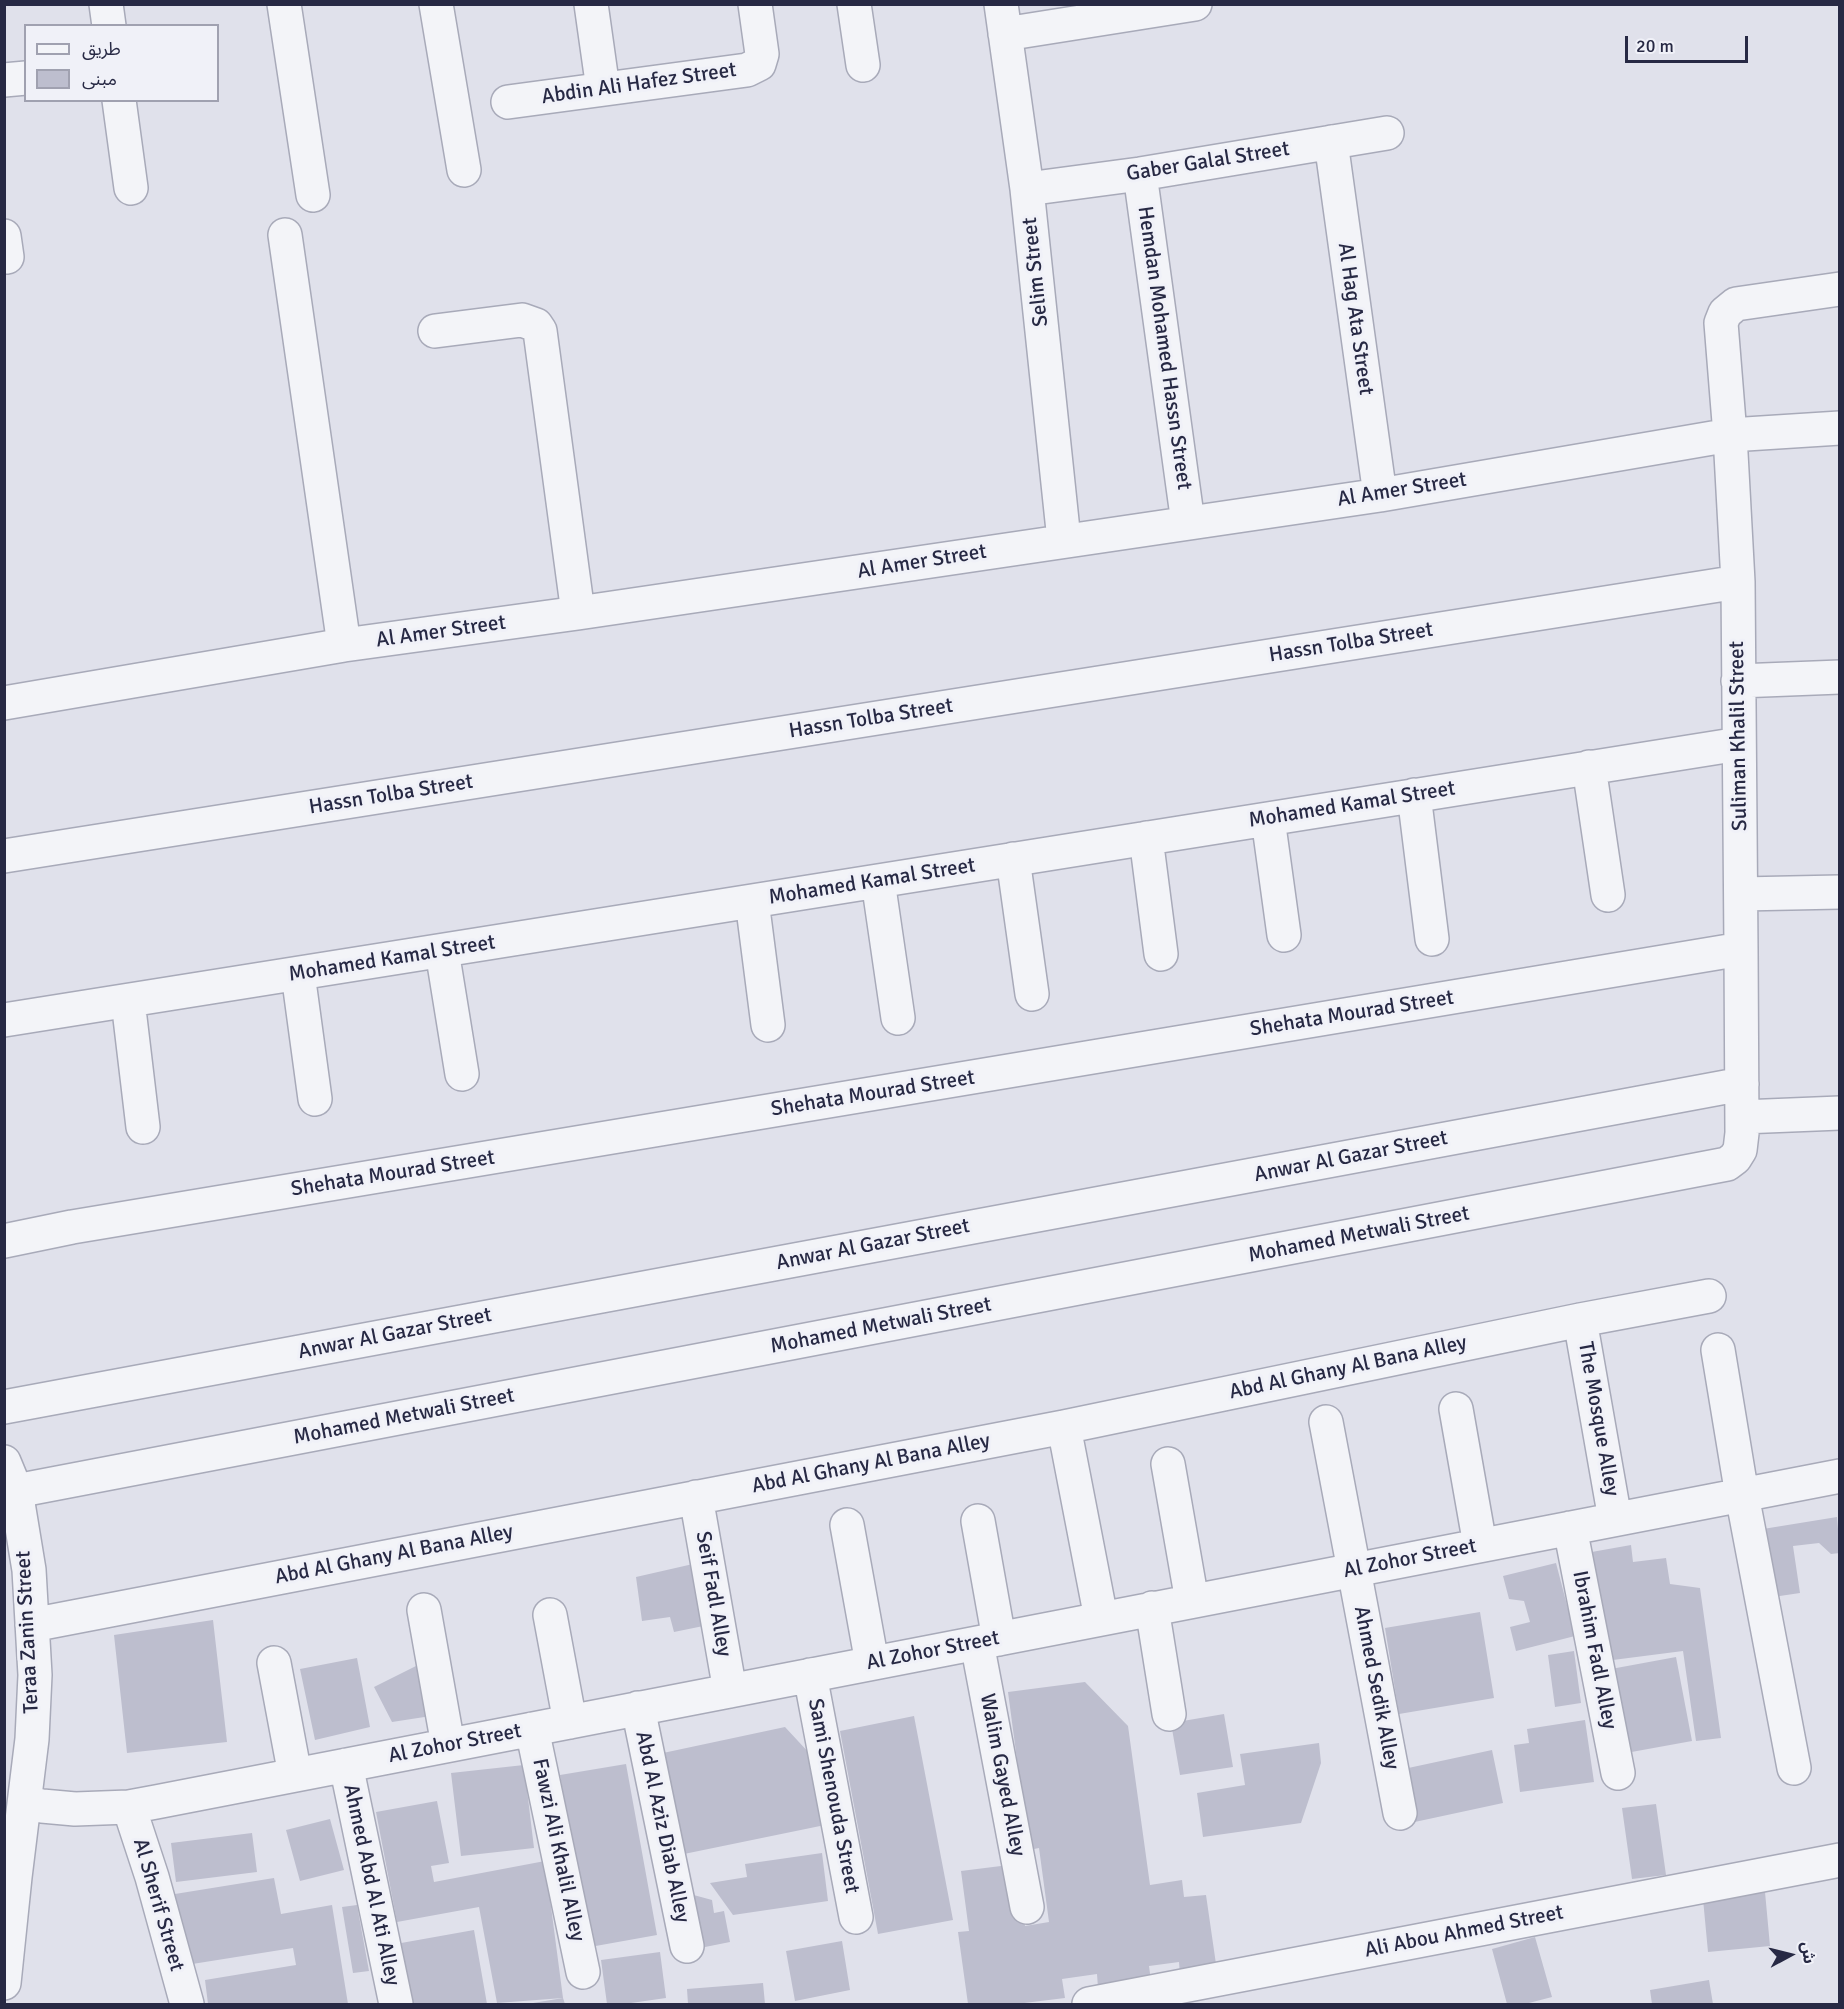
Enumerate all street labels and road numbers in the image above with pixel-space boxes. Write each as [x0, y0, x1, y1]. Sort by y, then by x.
street label: Abdin Ali Hafez Street [540, 58, 738, 110]
street label: Gaber Galal Street [1125, 137, 1291, 187]
street label: Hemdan Mohamed Hassn Street [1132, 205, 1196, 491]
street label: Selim Street [1018, 216, 1054, 328]
street label: Al Hag Ata Street [1332, 241, 1378, 397]
street label: Al Amer Street [1336, 467, 1468, 513]
street label: Al Amer Street [856, 539, 988, 585]
street label: Al Amer Street [375, 610, 507, 654]
street label: Hassn Tolba Street [1267, 618, 1435, 668]
street label: Suliman Khalil Street [1725, 641, 1753, 831]
street label: Hassn Tolba Street [787, 694, 955, 744]
street label: Hassn Tolba Street [307, 770, 475, 820]
street label: Mohamed Kamal Street [1247, 776, 1457, 834]
street label: Mohamed Kamal Street [767, 853, 977, 911]
street label: Mohamed Kamal Street [287, 930, 497, 988]
street label: Shehata Mourad Street [1248, 985, 1456, 1043]
street label: Shehata Mourad Street [769, 1065, 977, 1123]
street label: Anwar Al Gazar Street [1252, 1126, 1450, 1188]
street label: Shehata Mourad Street [289, 1145, 497, 1203]
street label: Mohamed Metwali Street [1246, 1201, 1472, 1269]
street label: Anwar Al Gazar Street [774, 1214, 972, 1276]
street label: Mohamed Metwali Street [768, 1292, 994, 1360]
street label: Anwar Al Gazar Street [296, 1303, 494, 1365]
street label: Abd Al Ghany Al Bana Alley [1227, 1330, 1469, 1406]
street label: The Mosque Alley [1572, 1340, 1624, 1498]
street label: Mohamed Metwali Street [291, 1383, 517, 1451]
street label: Abd Al Ghany Al Bana Alley [750, 1429, 992, 1499]
street label: Abd Al Ghany Al Bana Alley [273, 1520, 515, 1590]
street label: Seif Fadl Alley [690, 1529, 736, 1659]
street label: Al Zohor Street [1341, 1534, 1479, 1584]
street label: Teraa Zanin Street [11, 1550, 45, 1714]
street label: Ibrahim Fadl Alley [1566, 1568, 1622, 1732]
street label: Ahmed Sedik Alley [1348, 1604, 1404, 1772]
street label: Al Zohor Street [864, 1626, 1002, 1676]
street label: Walim Gayed Alley [974, 1692, 1030, 1858]
street label: Sami Shenouda Street [802, 1696, 864, 1896]
street label: Al Zohor Street [386, 1719, 524, 1769]
street label: Abd Al Aziz Diab Alley [629, 1729, 695, 1925]
street label: Fawzi Ali Khalil Alley [526, 1756, 590, 1944]
street label: Ahmed Abd Al Ati Alley [337, 1782, 405, 1988]
street label: Al Sherif Street [127, 1836, 189, 1974]
street label: Ali Abou Ahmed Street [1362, 1900, 1566, 1964]

